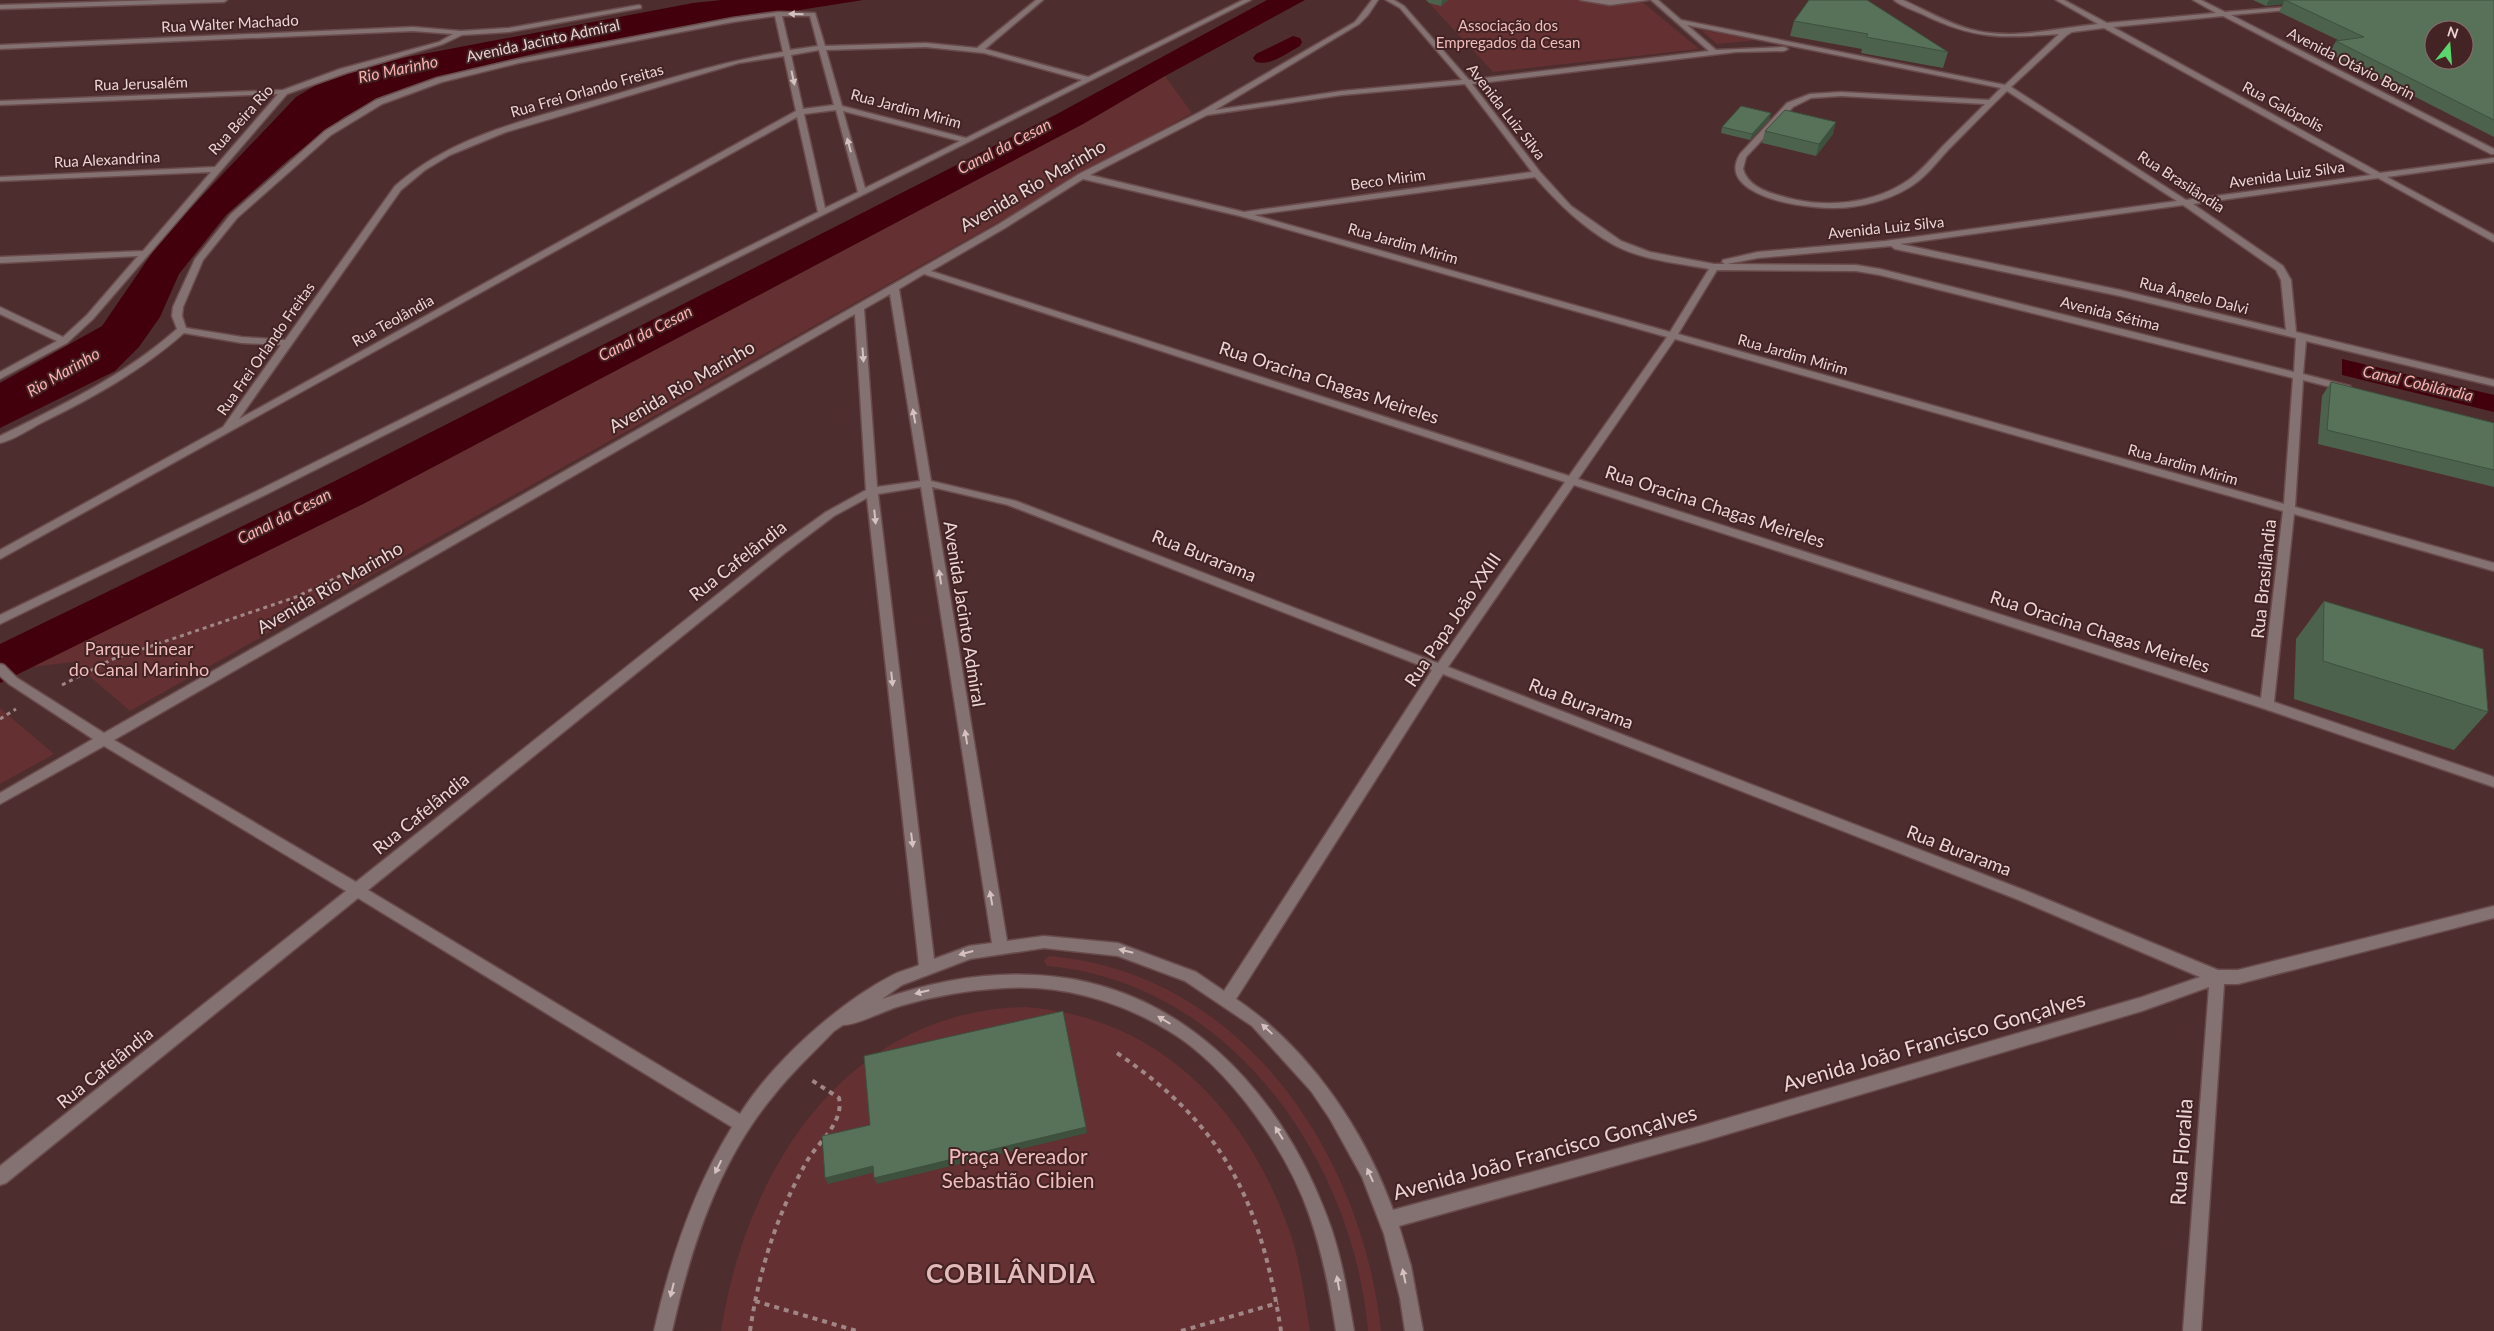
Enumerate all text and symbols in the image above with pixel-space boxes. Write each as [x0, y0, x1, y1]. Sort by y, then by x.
street label: Rua Walter Machado [161, 10, 299, 36]
one-way arrow [788, 10, 804, 18]
street label: Avenida Jacinto Admiral [464, 15, 621, 65]
park label: Associação dos Empregados da Cesan [1436, 16, 1580, 51]
north arrow [2424, 20, 2474, 70]
text: N [2445, 22, 2461, 42]
street label: Avenida Otávio Borin [2285, 23, 2418, 103]
water label: Rio Marinho [356, 51, 440, 86]
street label: Rua Frei Orlando Freitas [508, 60, 665, 121]
street label: Avenida Luiz Silva [1464, 60, 1550, 163]
one-way arrow [789, 71, 797, 86]
street label: Rua Jerusalém [94, 72, 188, 94]
street label: Rua Galópolis [2240, 77, 2327, 135]
street label: Rua Beira Rio [204, 81, 276, 158]
street label: Rua Jardim Mirim [849, 85, 964, 131]
water label: Canal da Cesan [954, 114, 1054, 177]
street label: Avenida Rio Marinho [956, 134, 1109, 236]
one-way arrow [844, 137, 852, 152]
street label: Rua Brasilândia [2135, 146, 2228, 216]
street label: Rua Alexandrina [53, 147, 161, 171]
street label: Avenida Luiz Silva [2228, 157, 2346, 191]
street label: Beco Mirim [1349, 165, 1427, 193]
street label: Avenida Luiz Silva [1827, 212, 1945, 242]
street label: Rua Jardim Mirim [1346, 219, 1461, 267]
street label: Rua Ângelo Dalvi [2138, 273, 2251, 317]
street label: Rua Frei Orlando Freitas [212, 278, 318, 418]
street label: Rua Teolândia [349, 290, 436, 350]
street label: Avenida Sétima [2059, 292, 2162, 334]
water label: Canal da Cesan [595, 301, 695, 364]
street label: Rua Jardim Mirim [1736, 330, 1851, 378]
street label: Avenida Rio Marinho [605, 335, 758, 437]
street label: Rua Oracina Chagas Meireles [1217, 336, 1442, 428]
water label: Rio Marinho [23, 343, 103, 400]
one-way arrow [859, 347, 867, 363]
water label: Canal Cobilândia [2361, 361, 2475, 404]
one-way arrow [910, 408, 918, 424]
street label: Rua Jardim Mirim [2126, 440, 2241, 488]
street label: Rua Oracina Chagas Meireles [1603, 460, 1828, 552]
water label: Canal da Cesan [234, 484, 334, 547]
one-way arrow [871, 509, 879, 525]
street label: Rua Cafelândia [684, 515, 790, 605]
street label: Rua Brasilândia [2246, 518, 2280, 640]
street label: Avenida Jacinto Admiral [939, 519, 991, 708]
street label: Rua Burarama [1149, 524, 1260, 586]
street label: Avenida Rio Marinho [253, 536, 406, 638]
street label: Rua Papa João XXIII [1399, 548, 1505, 691]
one-way arrow [936, 568, 944, 584]
street label: Rua Oracina Chagas Meireles [1988, 585, 2213, 677]
park label: Parque Linear do Canal Marinho [69, 637, 209, 680]
one-way arrow [888, 671, 896, 687]
street label: Rua Burarama [1526, 673, 1637, 733]
one-way arrow [961, 729, 969, 745]
street label: Rua Cafelândia [368, 768, 473, 859]
street label: Rua Burarama [1904, 820, 2015, 880]
one-way arrow [908, 832, 916, 848]
one-way arrow [987, 890, 995, 905]
one-way arrow [1119, 946, 1134, 954]
one-way arrow [958, 950, 973, 958]
street label: Avenida João Francisco Gonçalves [1779, 985, 2088, 1096]
one-way arrow [914, 988, 930, 996]
one-way arrow [1157, 1015, 1170, 1024]
street label: Rua Cafelândia [52, 1022, 157, 1113]
one-way arrow [1261, 1023, 1273, 1035]
street label: Rua Floralia [2164, 1098, 2197, 1206]
street label: Avenida João Francisco Gonçalves [1390, 1099, 1699, 1204]
one-way arrow [1274, 1126, 1283, 1139]
park label: Praça Vereador Sebastião Cibien [941, 1143, 1095, 1192]
one-way arrow [714, 1160, 722, 1174]
one-way arrow [1366, 1168, 1374, 1182]
district label: COBILÂNDIA [926, 1257, 1096, 1289]
one-way arrow [1400, 1269, 1408, 1284]
one-way arrow [1334, 1274, 1342, 1290]
one-way arrow [668, 1283, 676, 1298]

